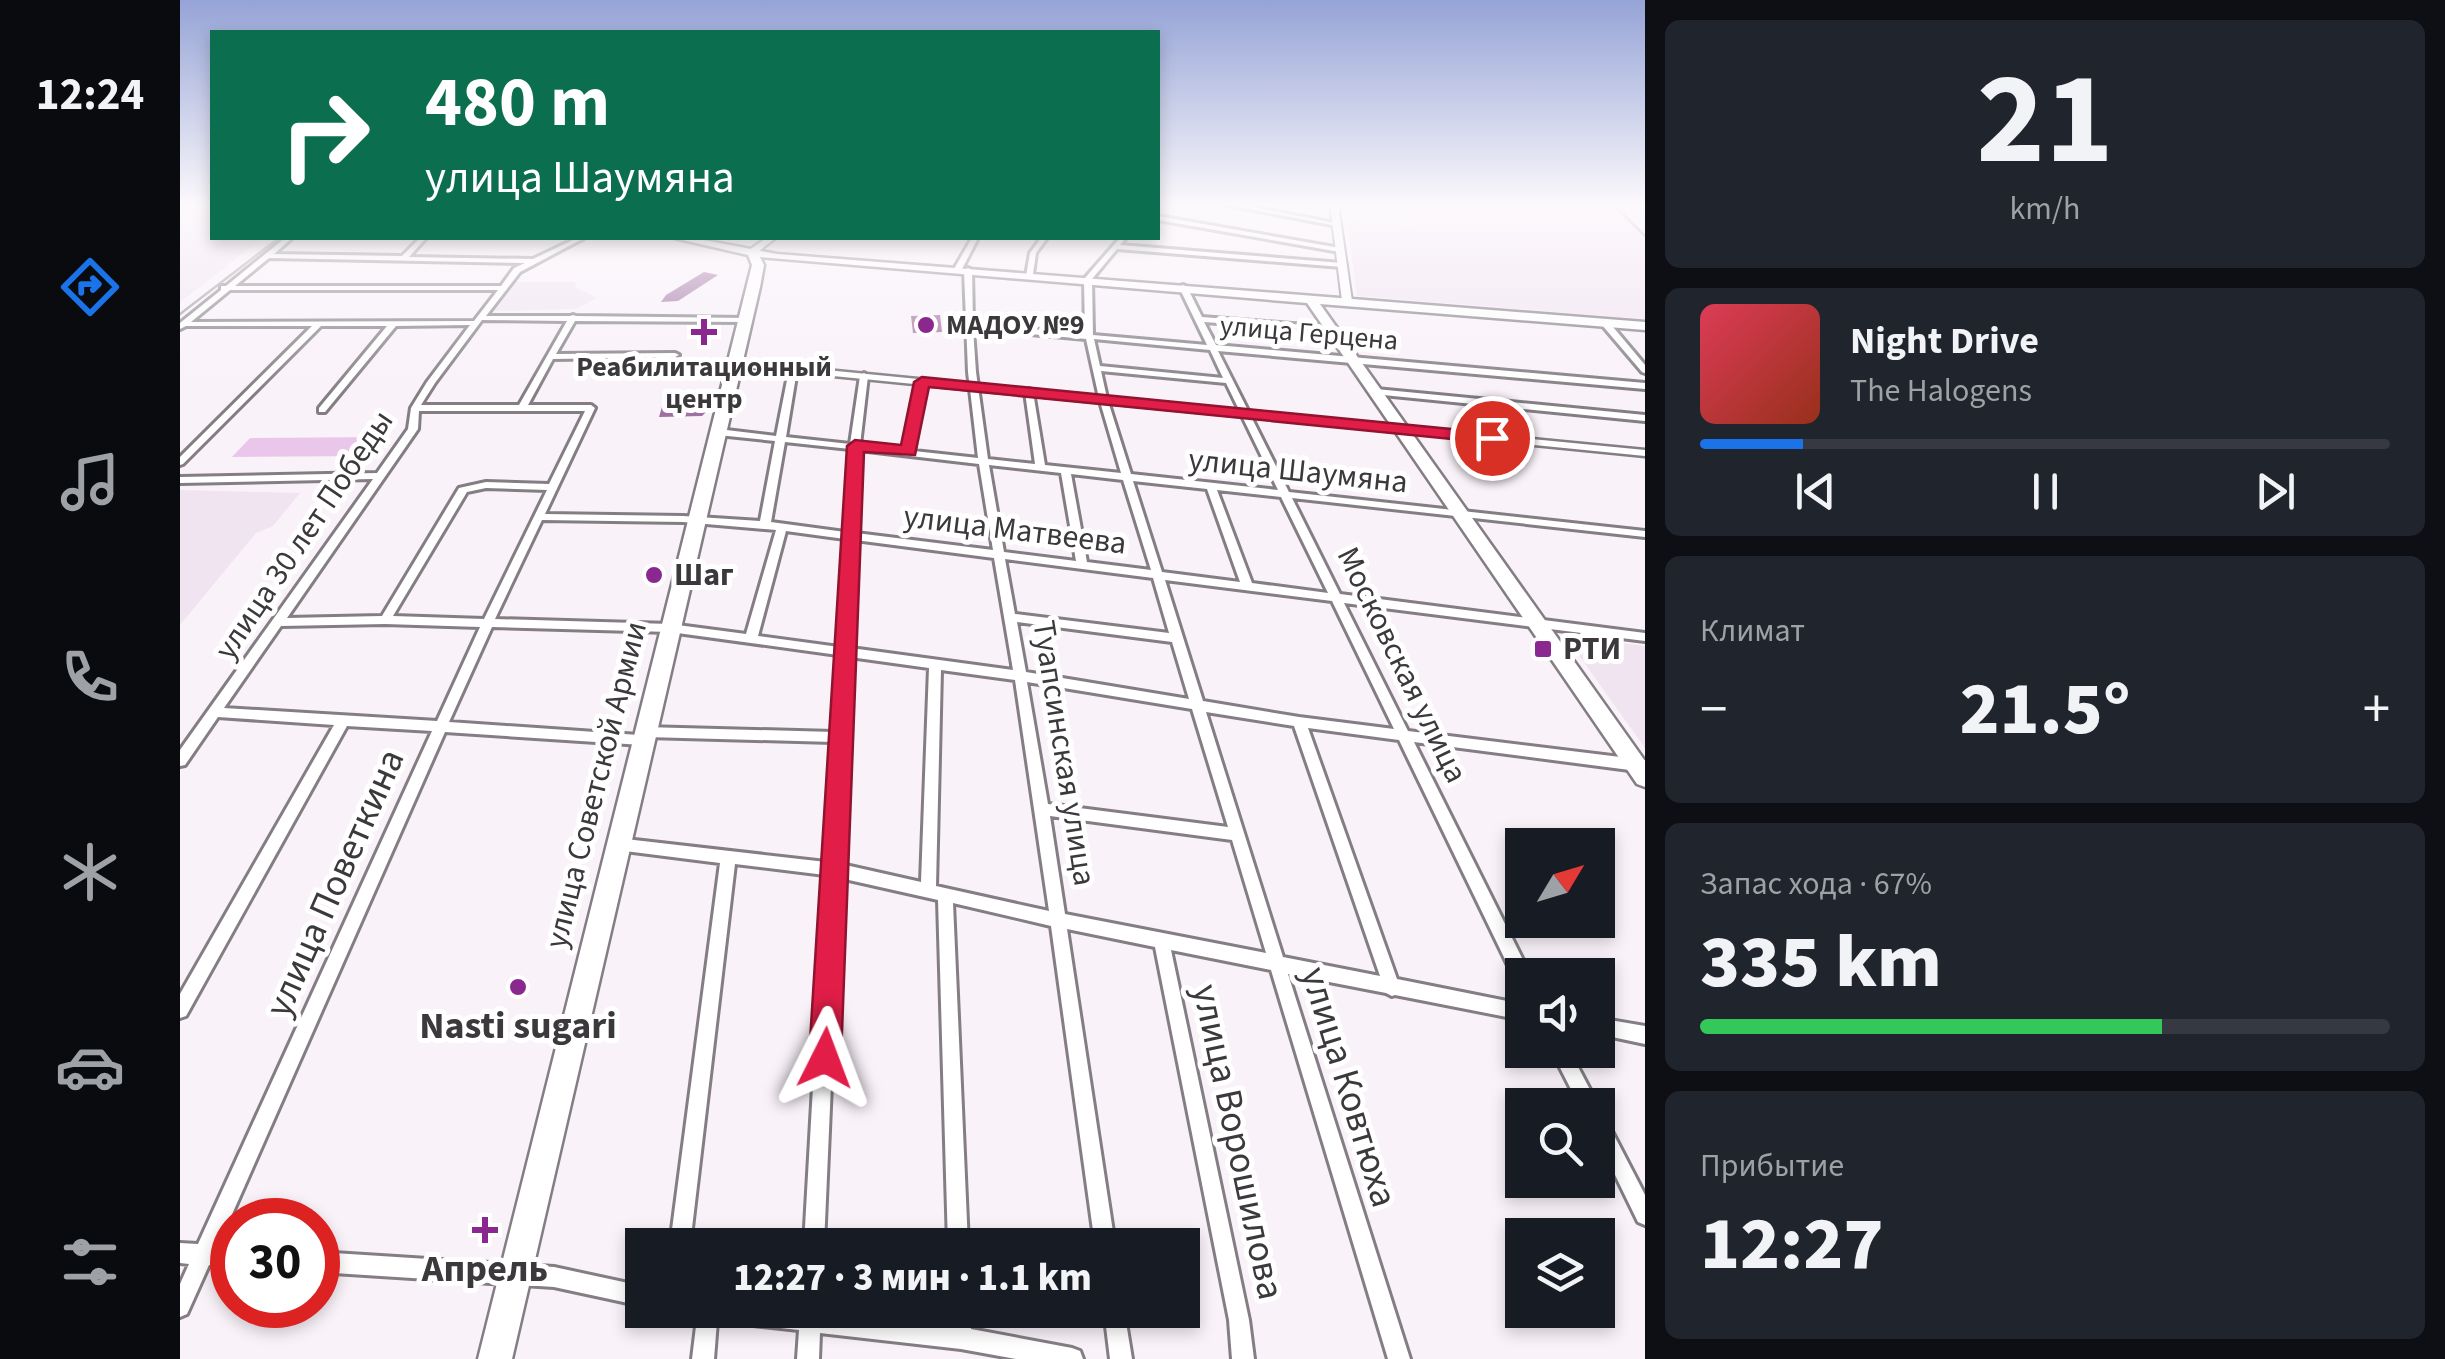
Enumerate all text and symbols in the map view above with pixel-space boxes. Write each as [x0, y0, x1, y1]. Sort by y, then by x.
text: 21 [1976, 28, 2114, 213]
text: 480 m [425, 53, 610, 153]
text: 12:24 [36, 63, 144, 127]
icon: right [260, 70, 390, 200]
text: улица Шаумяна [425, 146, 735, 210]
text: km/h [2010, 186, 2080, 232]
icon: directions [55, 252, 125, 322]
place label: МАДОУ №9 [946, 305, 1084, 345]
street label: улица Герцена [1218, 305, 1400, 361]
marker: МАДОУ №9 [915, 314, 937, 336]
text: Night Drive [1850, 314, 2039, 368]
marker: Реабилитационный центр [691, 319, 717, 345]
place label: Реабилитационный центр [576, 347, 832, 419]
text: The Halogens [1850, 368, 2032, 414]
pin [1450, 396, 1535, 481]
street label: улица 30 лет Победы [203, 401, 405, 669]
icon: arrive [1465, 411, 1520, 466]
street label: улица Шаумяна [1186, 437, 1410, 505]
icon: music [55, 447, 125, 517]
icon: previous [1788, 464, 1843, 519]
icon: pause [2018, 464, 2073, 519]
icon: next [2248, 464, 2303, 519]
street label: улица Матвеева [901, 494, 1129, 566]
street label: Московская улица [1325, 539, 1479, 791]
place label: Шаг [674, 552, 734, 598]
marker: Шаг [643, 564, 665, 586]
text: Климат [1700, 608, 1805, 654]
street label: улица Советской Армии [533, 617, 659, 953]
street label: Туапсинская улица [1020, 617, 1108, 889]
place label: РТИ [1563, 626, 1621, 672]
marker: РТИ [1532, 638, 1554, 660]
icon: phone [55, 642, 125, 712]
text: 21.5° [1959, 656, 2131, 763]
text: − [1700, 671, 1727, 749]
text: + [2363, 671, 2390, 749]
street label: улица Поветкина [252, 740, 418, 1026]
north arrow [1505, 828, 1615, 938]
map controls [1505, 828, 1615, 1328]
icon: climate [55, 837, 125, 907]
text: Запас хода · 67% [1700, 861, 1932, 907]
text: 335 km [1700, 909, 1942, 1016]
button: sound [1505, 958, 1615, 1068]
street label: улица Ковтюха [1287, 960, 1411, 1214]
marker: Nasti sugari [507, 976, 529, 998]
street label: улица Ворошилова [1178, 979, 1298, 1305]
place label: Nasti sugari [419, 999, 617, 1053]
position arrow [773, 1006, 877, 1110]
icon: car [55, 1032, 125, 1102]
button: search [1505, 1088, 1615, 1198]
text: Прибытие [1700, 1143, 1844, 1189]
text: 12:27 [1700, 1191, 1883, 1298]
speed limit sign: 30 [210, 1198, 340, 1328]
button: layers [1505, 1218, 1615, 1328]
marker: Апрель [474, 1219, 496, 1241]
icon: filters [55, 1227, 125, 1297]
place label: Апрель [421, 1242, 548, 1296]
text: 12:27 · 3 мин · 1.1 km [733, 1251, 1092, 1305]

